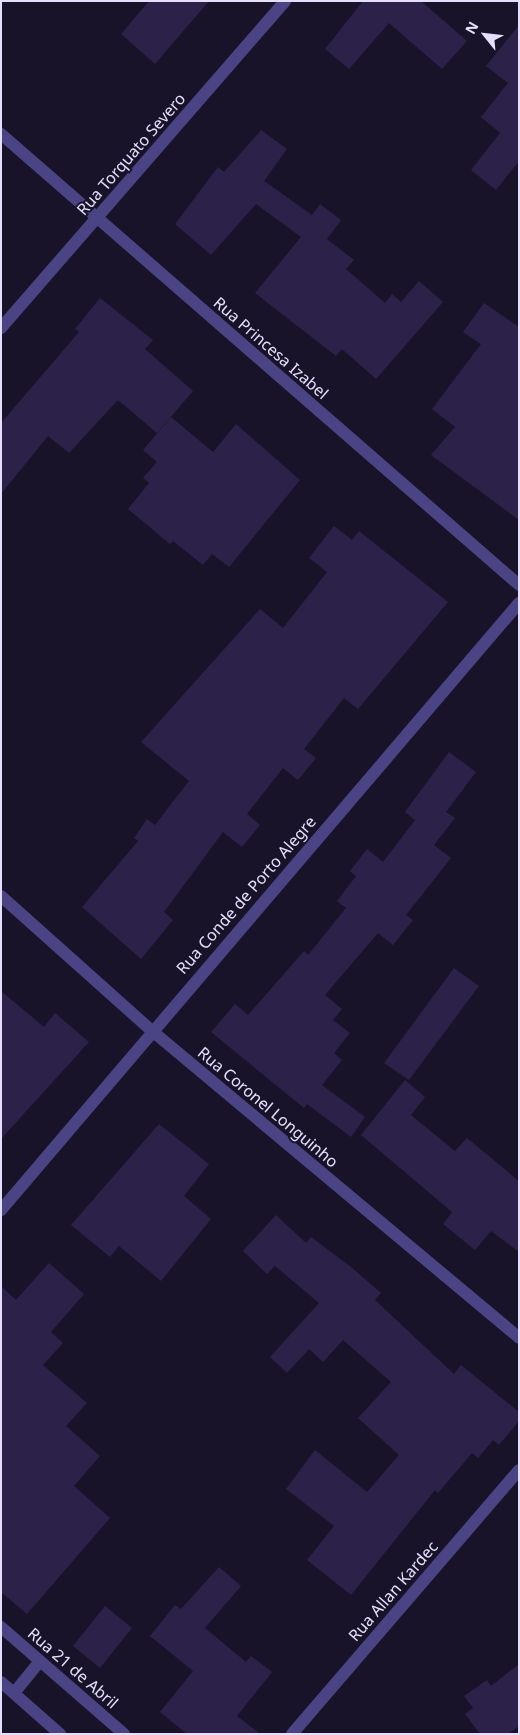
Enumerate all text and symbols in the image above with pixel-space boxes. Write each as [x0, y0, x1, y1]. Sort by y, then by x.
north arrow [460, 10, 510, 60]
text: N [460, 18, 483, 37]
street label: Rua Torquato Severo [73, 89, 189, 219]
street label: Rua Princesa Izabel [210, 293, 332, 403]
street label: Rua Conde de Porto Alegre [172, 812, 320, 978]
street label: Rua Coronel Longuinho [194, 1043, 342, 1171]
street label: Rua Allan Kardec [344, 1537, 442, 1645]
street label: Rua 21 de Abril [24, 1624, 122, 1712]

